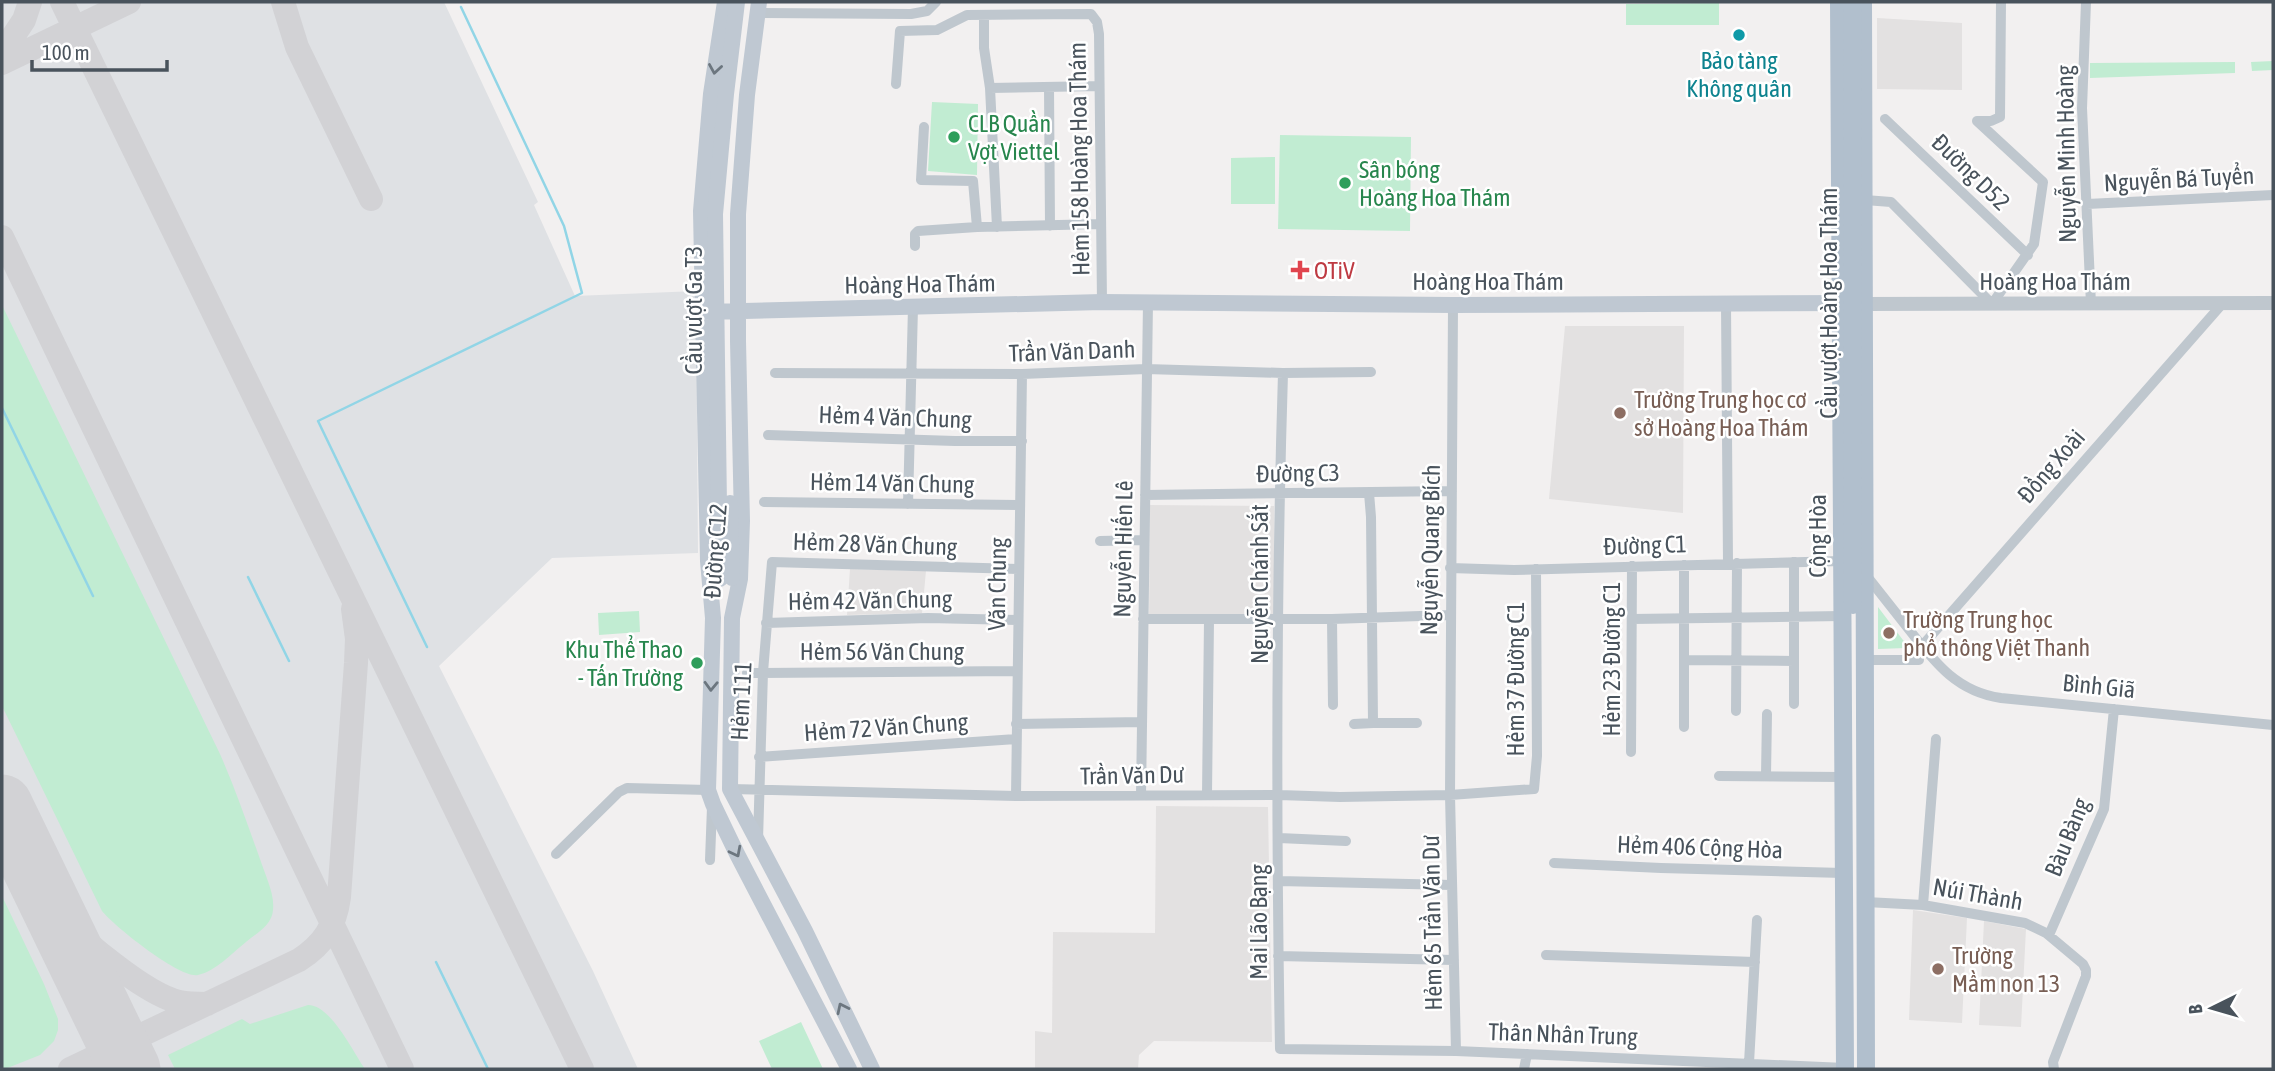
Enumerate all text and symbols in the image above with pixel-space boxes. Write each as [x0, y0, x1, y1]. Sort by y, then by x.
marker: Bảo tàng Không quân [1731, 27, 1747, 43]
scale bar [32, 28, 166, 72]
text: 100 m [42, 40, 90, 64]
street label: Hẻm 158 Hoàng Hoa Thám [1063, 42, 1095, 276]
place label: Bảo tàng Không quân [1686, 47, 1792, 102]
one-way arrow [708, 63, 723, 75]
street label: Nguyễn Minh Hoàng [2051, 64, 2081, 243]
place label: CLB Quần Vợt Viettel [968, 110, 1060, 165]
street label: Đường D52 [1927, 128, 2015, 216]
marker: CLB Quần Vợt Viettel [946, 129, 962, 145]
place label: Sân bóng Hoàng Hoa Thám [1359, 156, 1510, 211]
street label: Nguyễn Bá Tuyển [2103, 160, 2255, 196]
marker: Sân bóng Hoàng Hoa Thám [1337, 175, 1353, 191]
street label: Cầu vượt Hoàng Hoa Thám [1815, 187, 1842, 419]
street label: Cầu vượt Ga T3 [680, 246, 707, 374]
place label: OTiV [1314, 257, 1355, 284]
marker: OTiV [1292, 262, 1308, 278]
street label: Hoàng Hoa Thám [1412, 268, 1564, 295]
street label: Hoàng Hoa Thám [1979, 268, 2131, 295]
street label: Hoàng Hoa Thám [844, 269, 996, 299]
street label: Trần Văn Danh [1008, 335, 1136, 367]
place label: Trường Trung học cơ sở Hoàng Hoa Thám [1634, 386, 1808, 441]
street label: Hẻm 4 Văn Chung [818, 401, 973, 433]
marker: Trường Trung học cơ sở Hoàng Hoa Thám [1612, 405, 1628, 421]
street label: Đồng Xoài [2012, 424, 2090, 508]
street label: Đường C3 [1256, 459, 1340, 487]
street label: Nguyễn Quang Bích [1415, 464, 1445, 636]
street label: Hẻm 14 Văn Chung [810, 468, 975, 498]
street label: Nguyễn Hiến Lê [1108, 480, 1138, 618]
street label: Cộng Hòa [1804, 494, 1831, 578]
street label: Đường C12 [698, 503, 732, 599]
street label: Nguyễn Chánh Sắt [1246, 504, 1273, 664]
street label: Hẻm 28 Văn Chung [792, 528, 958, 560]
street label: Đường C1 [1603, 530, 1687, 560]
street label: Văn Chung [983, 537, 1011, 631]
street label: Hẻm 23 Đường C1 [1598, 582, 1625, 736]
street label: Hẻm 42 Văn Chung [788, 585, 953, 615]
street label: Hẻm 37 Đường C1 [1502, 602, 1529, 756]
place label: Trường Trung học phổ thông Việt Thanh [1903, 606, 2090, 661]
marker: Trường Trung học phổ thông Việt Thanh [1881, 625, 1897, 641]
place label: Khu Thể Thao - Tấn Trường [565, 634, 684, 691]
street label: Hẻm 56 Văn Chung [800, 638, 965, 665]
marker: Khu Thể Thao - Tấn Trường [689, 655, 705, 671]
street label: Hẻm 111 [725, 661, 757, 741]
street label: Bình Giã [2061, 669, 2137, 703]
one-way arrow [704, 681, 719, 692]
street label: Hẻm 72 Văn Chung [803, 708, 970, 746]
street label: Trần Văn Dư [1080, 761, 1185, 789]
street label: Bàu Bàng [2039, 793, 2095, 880]
street label: Hẻm 406 Cộng Hòa [1616, 831, 1784, 863]
street label: Hẻm 65 Trần Văn Dư [1417, 835, 1447, 1011]
one-way arrow [728, 844, 742, 857]
street label: Mai Lão Bạng [1245, 864, 1272, 980]
street label: Núi Thành [1931, 873, 2025, 915]
place label: Trường Mầm non 13 [1952, 942, 2060, 997]
marker: Trường Mầm non 13 [1930, 961, 1946, 977]
north arrow [2177, 973, 2247, 1043]
one-way arrow [836, 1003, 850, 1015]
text: B [2184, 1004, 2206, 1015]
street label: Thân Nhân Trung [1488, 1018, 1639, 1050]

